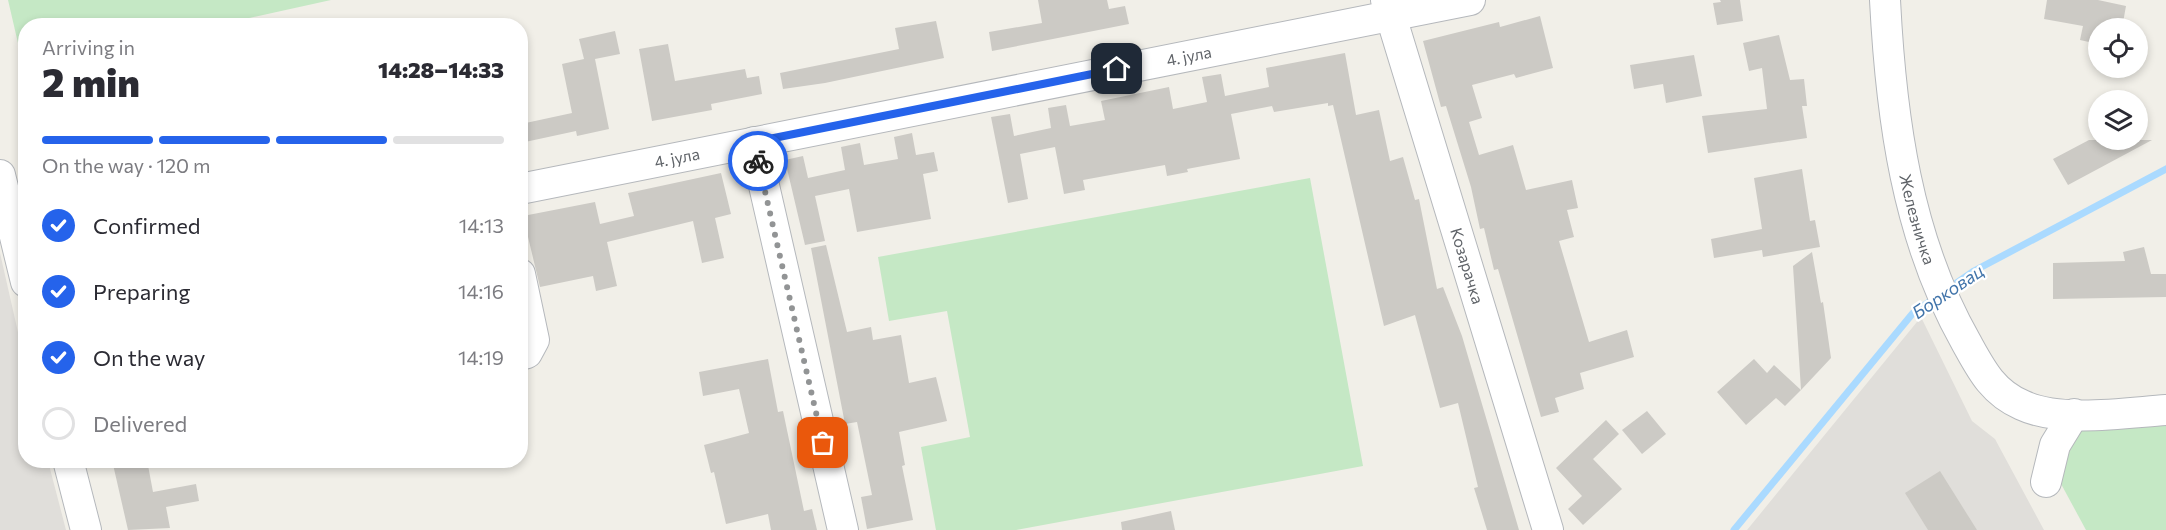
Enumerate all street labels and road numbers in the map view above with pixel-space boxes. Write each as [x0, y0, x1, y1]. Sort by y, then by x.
street label: 4. јула [1165, 42, 1213, 69]
street label: 4. јула [653, 144, 701, 171]
street label: Железничка [1896, 172, 1940, 267]
street label: Козарачка [1447, 225, 1488, 306]

